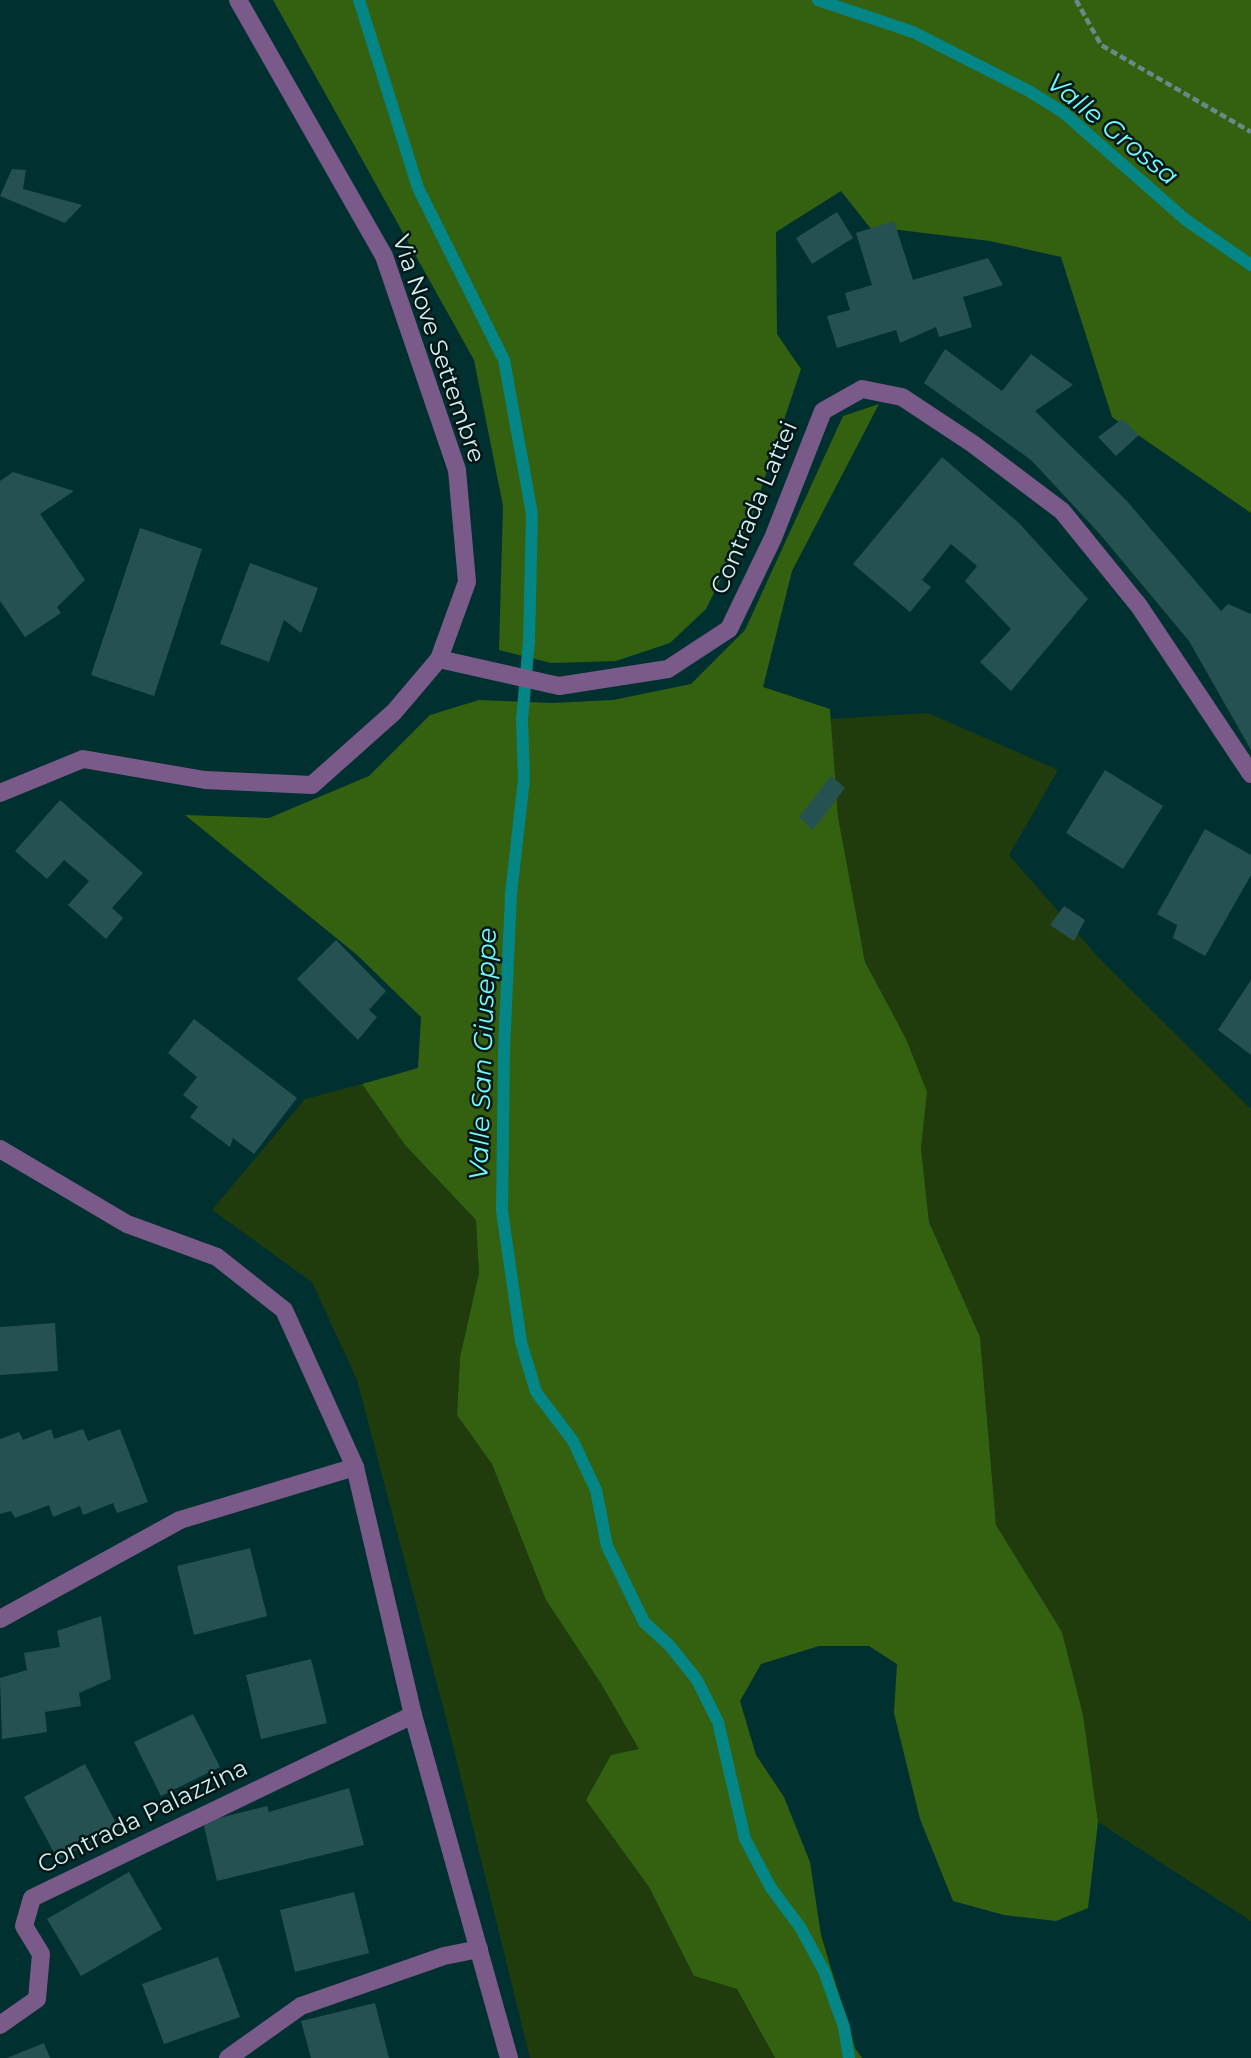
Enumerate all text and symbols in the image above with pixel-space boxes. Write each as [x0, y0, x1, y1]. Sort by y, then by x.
water label: Valle Grossa [1040, 67, 1184, 193]
street label: Via Nove Settembre [386, 231, 490, 467]
street label: Contrada Lattei [706, 417, 804, 599]
water label: Valle San Giuseppe [464, 927, 504, 1181]
street label: Contrada Palazzina [33, 1754, 253, 1880]

